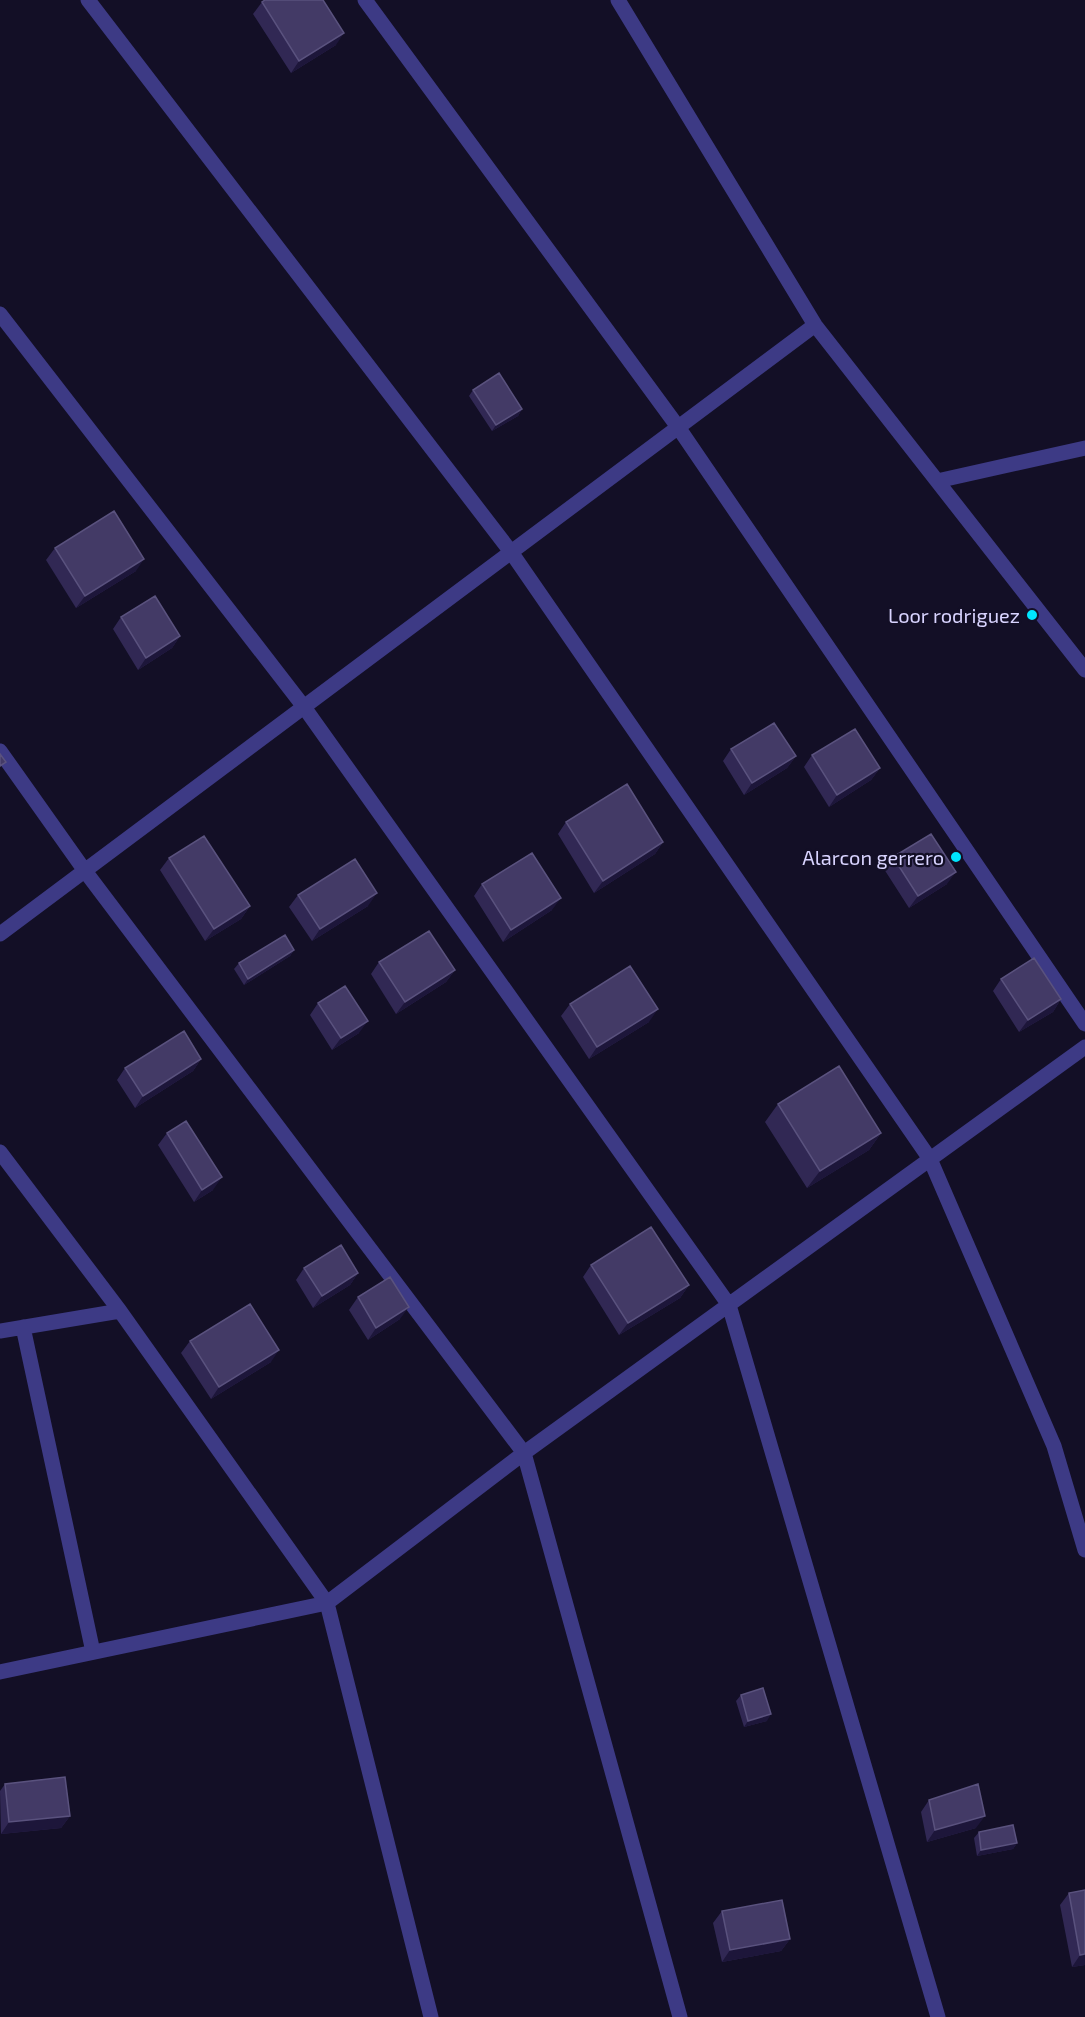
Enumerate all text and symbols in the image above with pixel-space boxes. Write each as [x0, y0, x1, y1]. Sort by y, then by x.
place label: Loor rodriguez [888, 603, 1020, 627]
marker: Loor rodriguez [1025, 608, 1039, 622]
place label: Alarcon gerrero [802, 845, 944, 869]
marker: Alarcon gerrero [949, 850, 963, 864]

